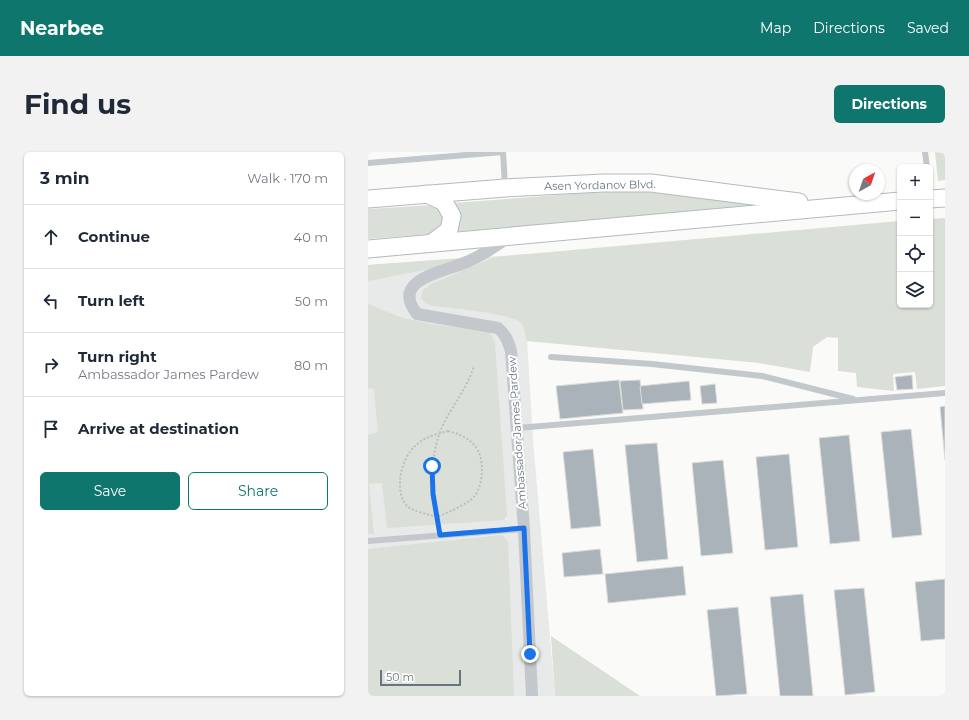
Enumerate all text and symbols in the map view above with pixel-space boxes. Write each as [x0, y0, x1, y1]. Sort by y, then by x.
text: Nearbee [20, 17, 104, 40]
text: Map [760, 19, 791, 37]
text: Directions [813, 19, 885, 37]
text: Saved [907, 19, 949, 37]
button: Directions [834, 85, 945, 123]
text: Find us [24, 87, 131, 121]
north arrow [849, 164, 885, 200]
map controls [897, 164, 933, 308]
button: + [897, 164, 933, 200]
text: 3 min [40, 168, 90, 188]
text: Walk · 170 m [247, 170, 328, 186]
street label: Asen Yordanov Blvd. [544, 177, 656, 193]
button: − [897, 200, 933, 236]
icon: ahead [40, 226, 62, 248]
text: Continue [78, 227, 150, 246]
text: 40 m [294, 229, 328, 245]
button: locate [897, 236, 933, 272]
button: layers [897, 272, 933, 308]
icon: left [40, 290, 62, 312]
text: Turn left [78, 291, 145, 310]
text: 50 m [295, 293, 328, 309]
text: Turn right [78, 347, 157, 366]
icon: right [40, 354, 62, 376]
street label: Ambassador James Pardew [505, 356, 529, 510]
text: 80 m [294, 357, 328, 373]
text: Ambassador James Pardew [78, 366, 259, 382]
icon: arrive [40, 418, 62, 440]
text: Arrive at destination [78, 419, 239, 438]
route start [423, 457, 441, 475]
button: Save [40, 472, 180, 510]
button: Share [188, 472, 328, 510]
route end [521, 645, 539, 663]
scale bar [380, 668, 461, 687]
text: 50 m [386, 670, 414, 684]

